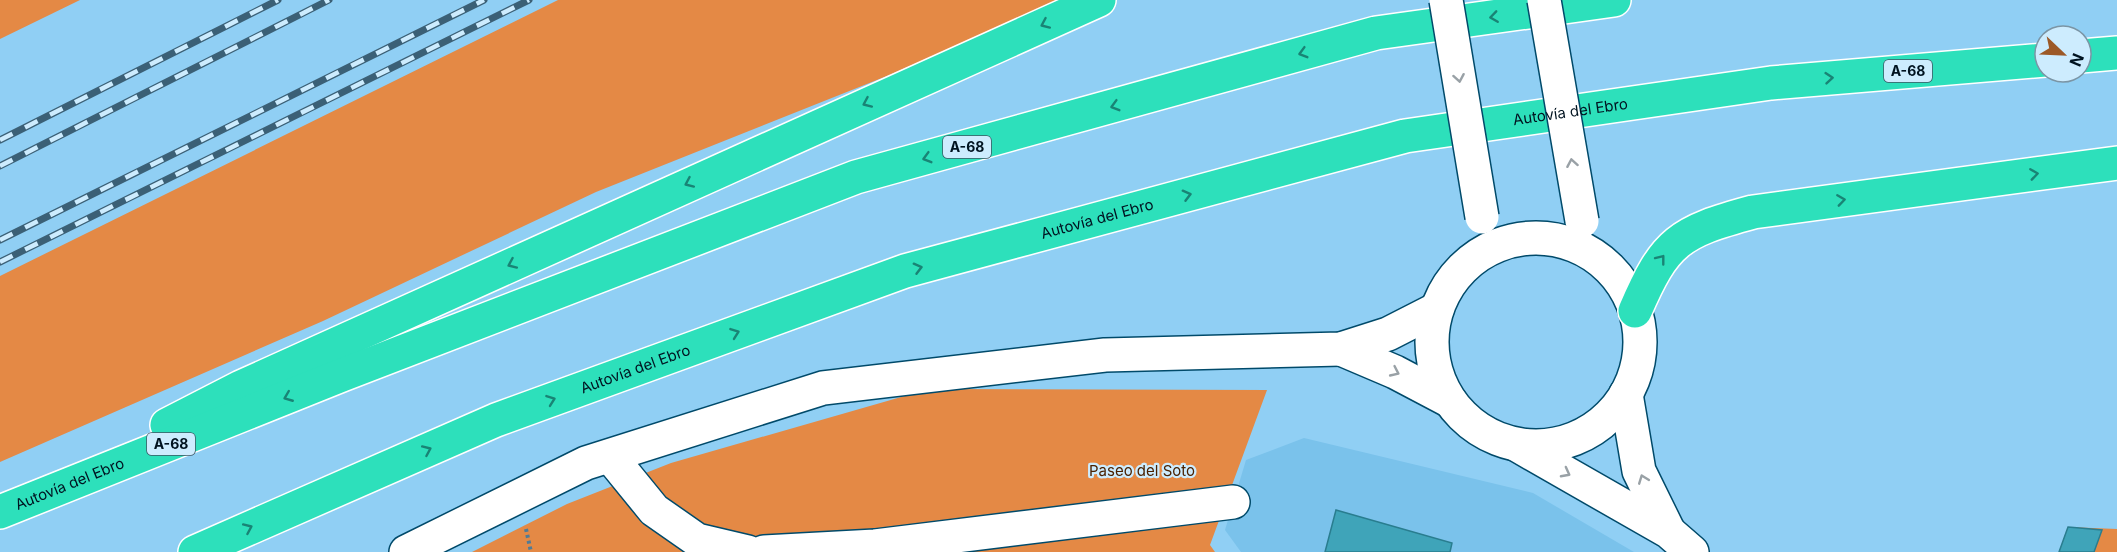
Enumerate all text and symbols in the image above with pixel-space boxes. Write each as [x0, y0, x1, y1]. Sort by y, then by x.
one-way arrow [1489, 10, 1498, 22]
one-way arrow [1041, 17, 1052, 29]
north arrow [2033, 24, 2093, 84]
one-way arrow [1298, 46, 1309, 58]
text: N [2065, 50, 2088, 69]
road number: A-68 [1884, 60, 1932, 82]
one-way arrow [1825, 72, 1834, 85]
one-way arrow [1452, 73, 1465, 83]
street label: Autovía del Ebro [1512, 94, 1629, 129]
one-way arrow [863, 96, 874, 108]
one-way arrow [1110, 98, 1120, 111]
road number: A-68 [943, 136, 991, 158]
one-way arrow [922, 151, 933, 163]
one-way arrow [1566, 159, 1579, 169]
one-way arrow [2030, 168, 2039, 181]
one-way arrow [685, 176, 696, 188]
one-way arrow [1182, 190, 1192, 202]
street label: Autovía del Ebro [1039, 194, 1155, 243]
one-way arrow [1837, 195, 1846, 207]
one-way arrow [1654, 255, 1665, 266]
one-way arrow [507, 257, 518, 269]
one-way arrow [912, 263, 923, 275]
one-way arrow [729, 328, 739, 341]
street label: Autovía del Ebro [578, 340, 693, 398]
one-way arrow [1388, 365, 1399, 377]
one-way arrow [283, 390, 294, 402]
one-way arrow [545, 394, 556, 407]
road number: A-68 [147, 433, 195, 455]
one-way arrow [421, 445, 432, 457]
street label: Autovía del Ebro [12, 453, 127, 514]
park label: Paseo del Soto [1089, 461, 1195, 480]
one-way arrow [1560, 465, 1571, 477]
one-way arrow [1638, 475, 1650, 486]
one-way arrow [242, 524, 253, 536]

